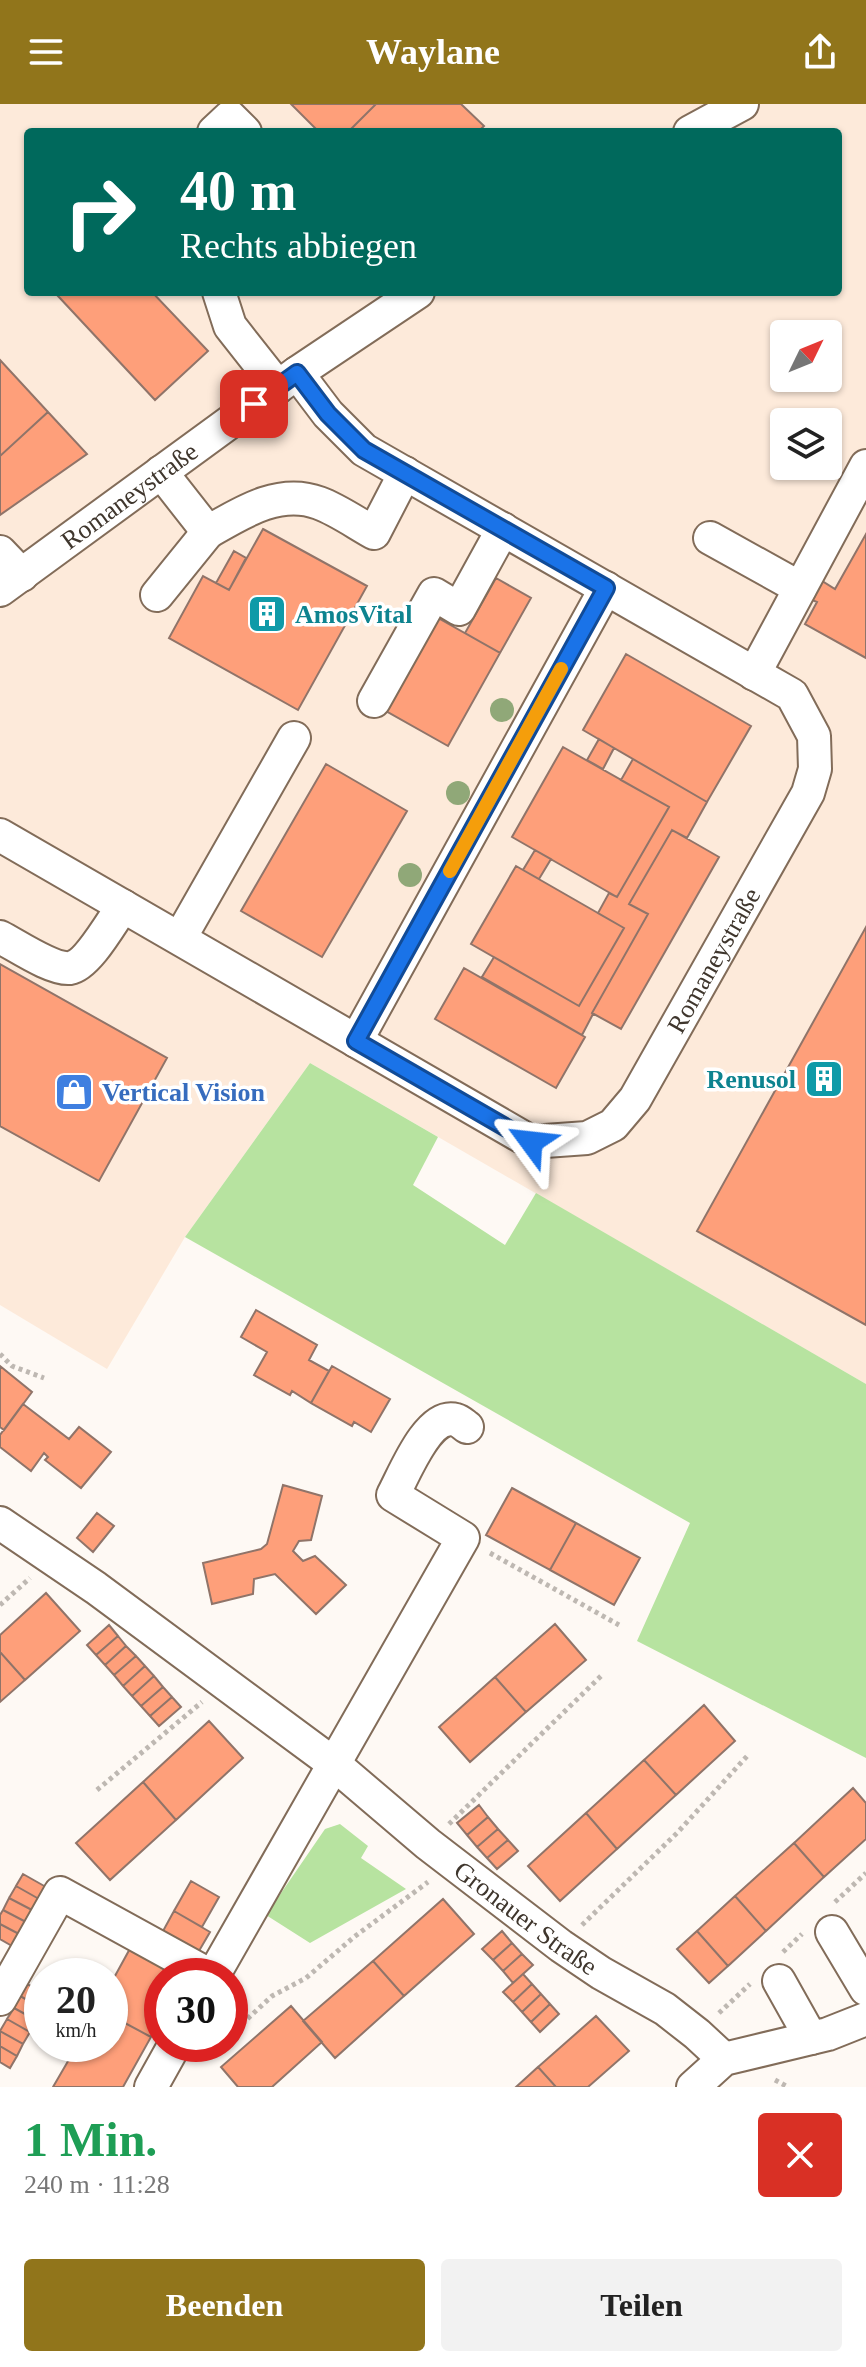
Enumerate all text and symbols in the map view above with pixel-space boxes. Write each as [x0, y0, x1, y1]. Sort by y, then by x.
icon: menu [24, 30, 68, 74]
icon: share [798, 30, 842, 74]
text: Waylane [366, 32, 500, 72]
icon: right [48, 160, 152, 264]
text: 40 m [180, 160, 297, 222]
text: Rechts abbiegen [180, 226, 417, 266]
north arrow [770, 320, 842, 392]
map controls [770, 320, 842, 480]
pin [220, 370, 288, 438]
icon: arrive [232, 382, 276, 426]
button: layers [770, 408, 842, 480]
street label: Romaneystraße [56, 437, 203, 555]
building icon: AmosVital [246, 593, 288, 635]
place label: AmosVital [295, 600, 412, 629]
street label: Romaneystraße [661, 883, 766, 1038]
building icon: Renusol [803, 1058, 845, 1100]
place label: Renusol [706, 1065, 796, 1094]
shop icon: Vertical Vision [53, 1071, 95, 1113]
place label: Vertical Vision [102, 1078, 266, 1107]
position arrow [489, 1100, 573, 1184]
street label: Gronauer Straße [448, 1855, 602, 1981]
speed limit sign: 30 [144, 1958, 248, 2062]
text: 20 [56, 1977, 96, 2022]
text: km/h [55, 2019, 97, 2041]
text: 1 Min. [24, 2113, 157, 2166]
button: close [758, 2113, 842, 2197]
text: 240 m · 11:28 [24, 2170, 170, 2199]
button: Beenden [24, 2259, 425, 2351]
button: Teilen [441, 2259, 842, 2351]

